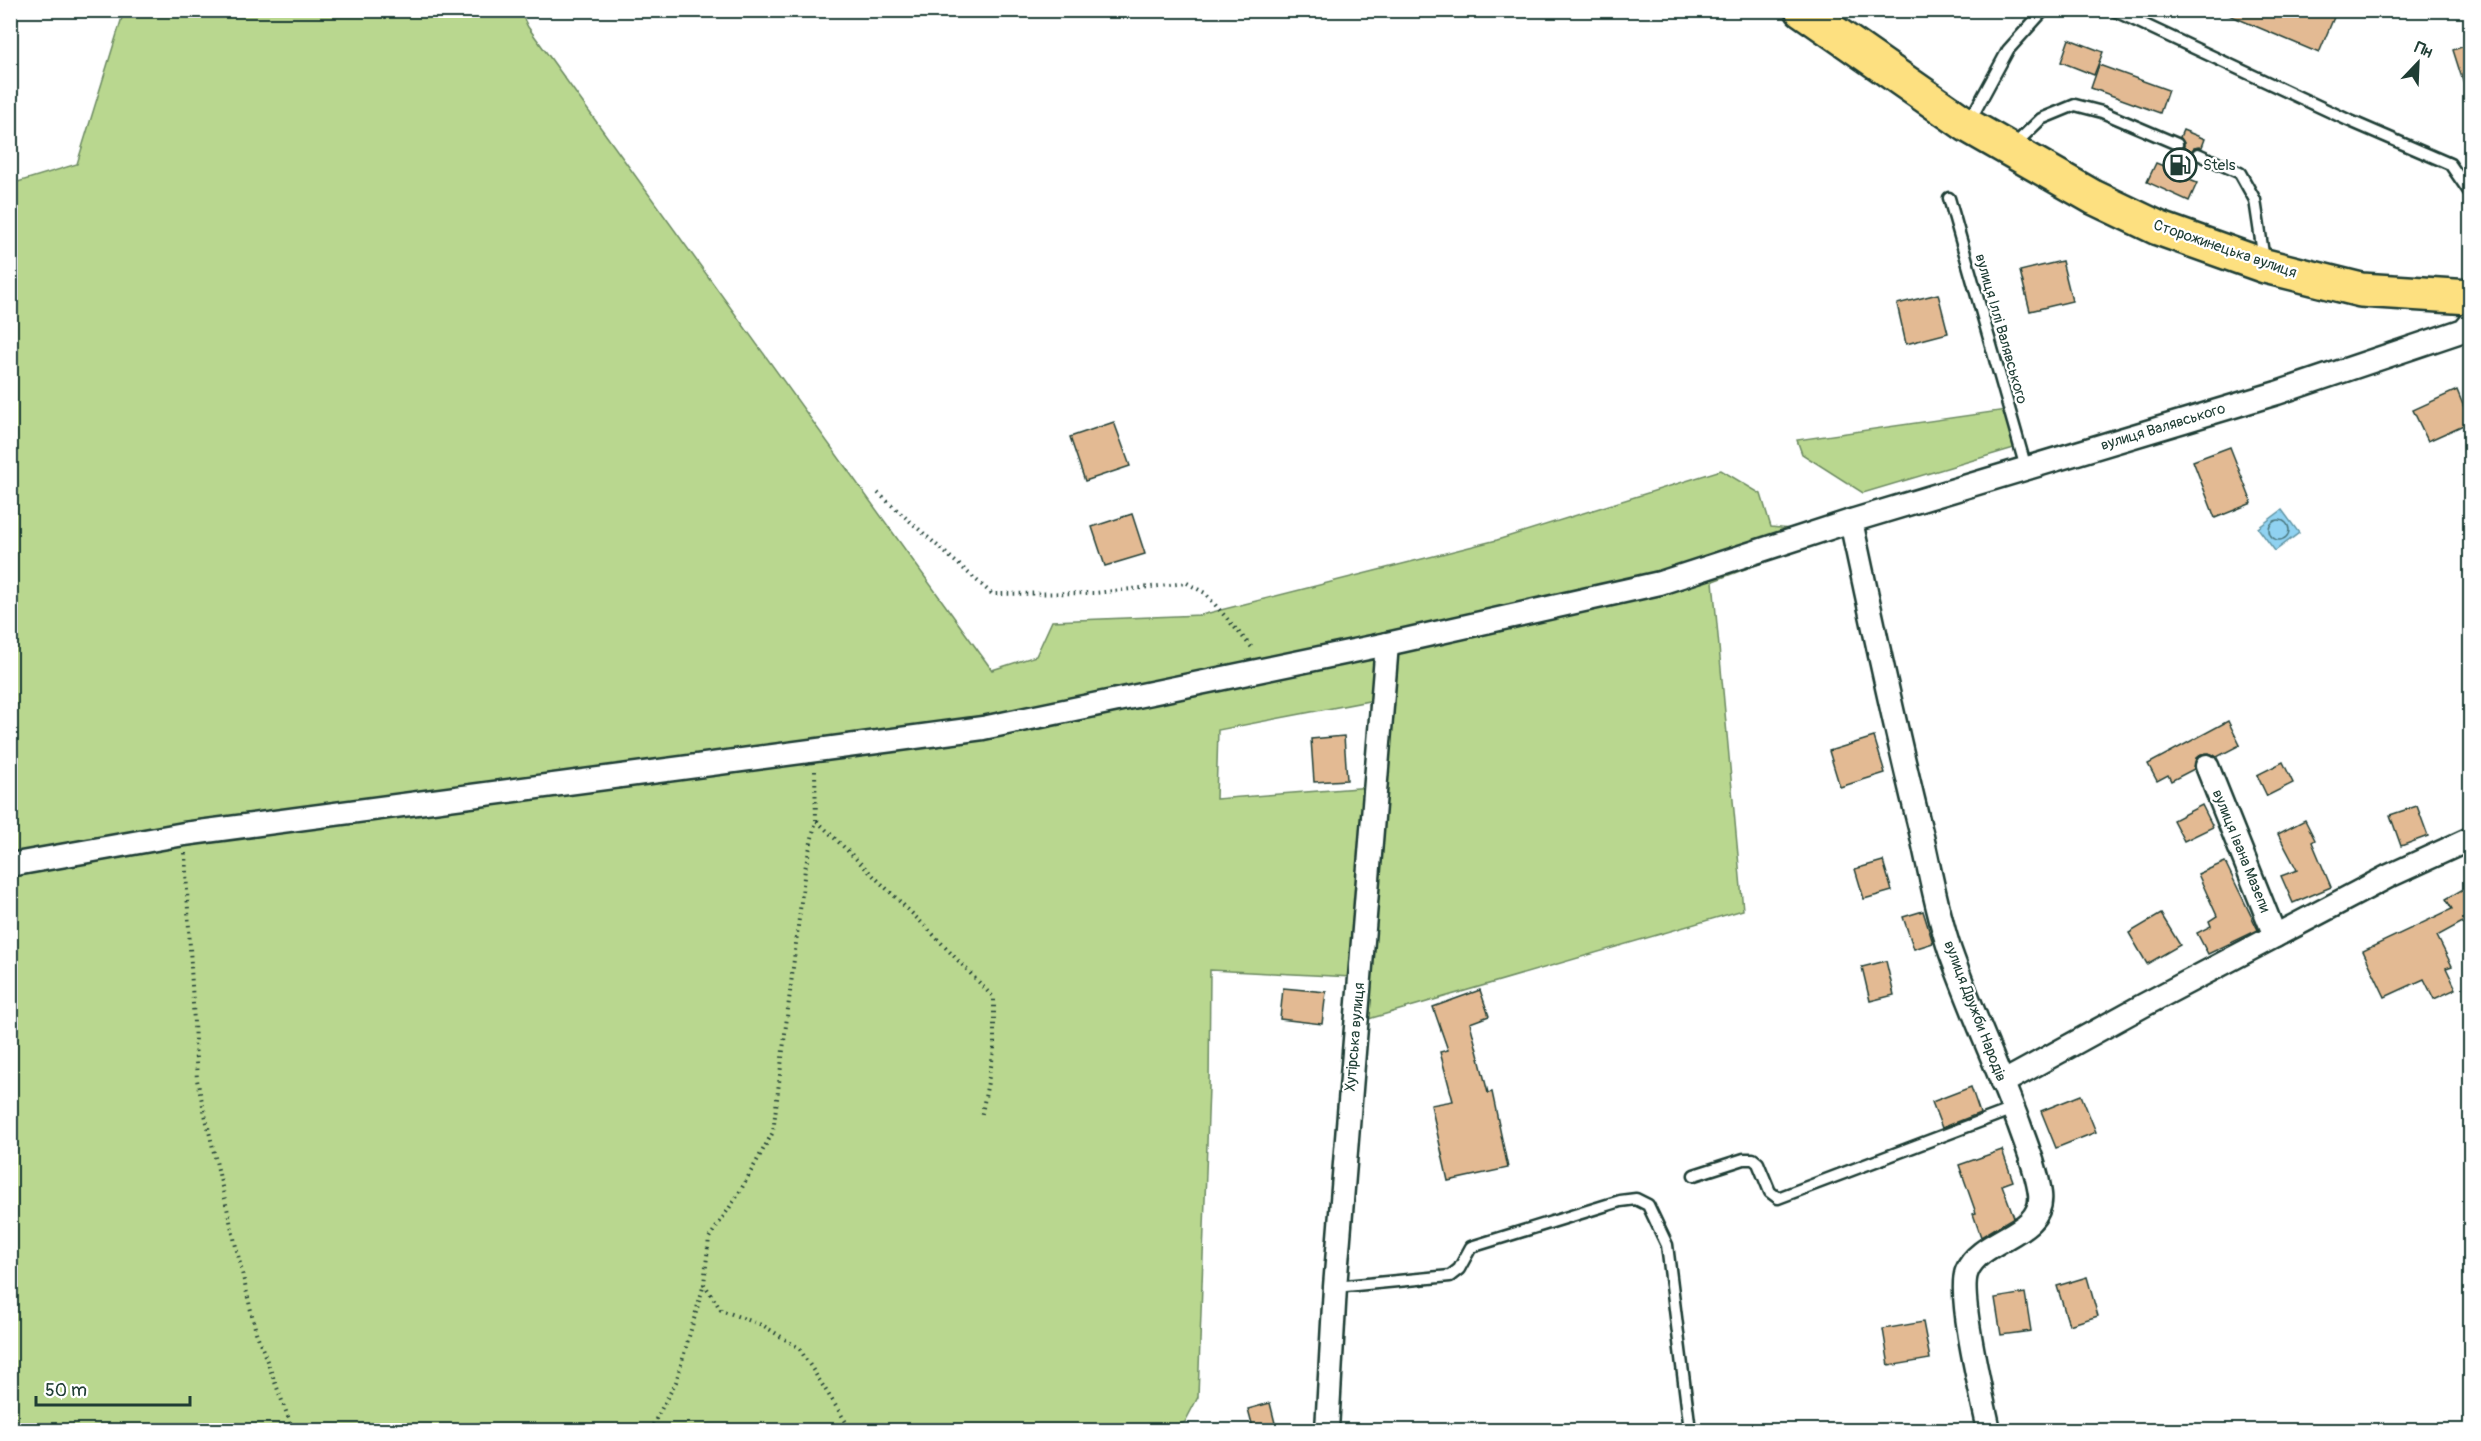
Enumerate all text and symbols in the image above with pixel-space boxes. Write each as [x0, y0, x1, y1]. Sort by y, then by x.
north arrow [2388, 33, 2448, 93]
text: Пн [2411, 37, 2435, 63]
fuel station icon: Stels [2162, 147, 2198, 183]
place label: Stels [2203, 156, 2236, 175]
street label: Сторожинецька вулиця [2151, 216, 2299, 282]
street label: вулиця Іллі Валявського [1970, 252, 2032, 406]
street label: вулиця Валявського [2098, 399, 2228, 455]
street label: вулиця Івана Мазепи [2208, 787, 2274, 916]
street label: вулиця Дружби Народів [1939, 938, 2011, 1084]
street label: Хутірська вулиця [1341, 982, 1369, 1092]
scale bar [36, 1369, 190, 1407]
text: 50 m [45, 1379, 87, 1402]

